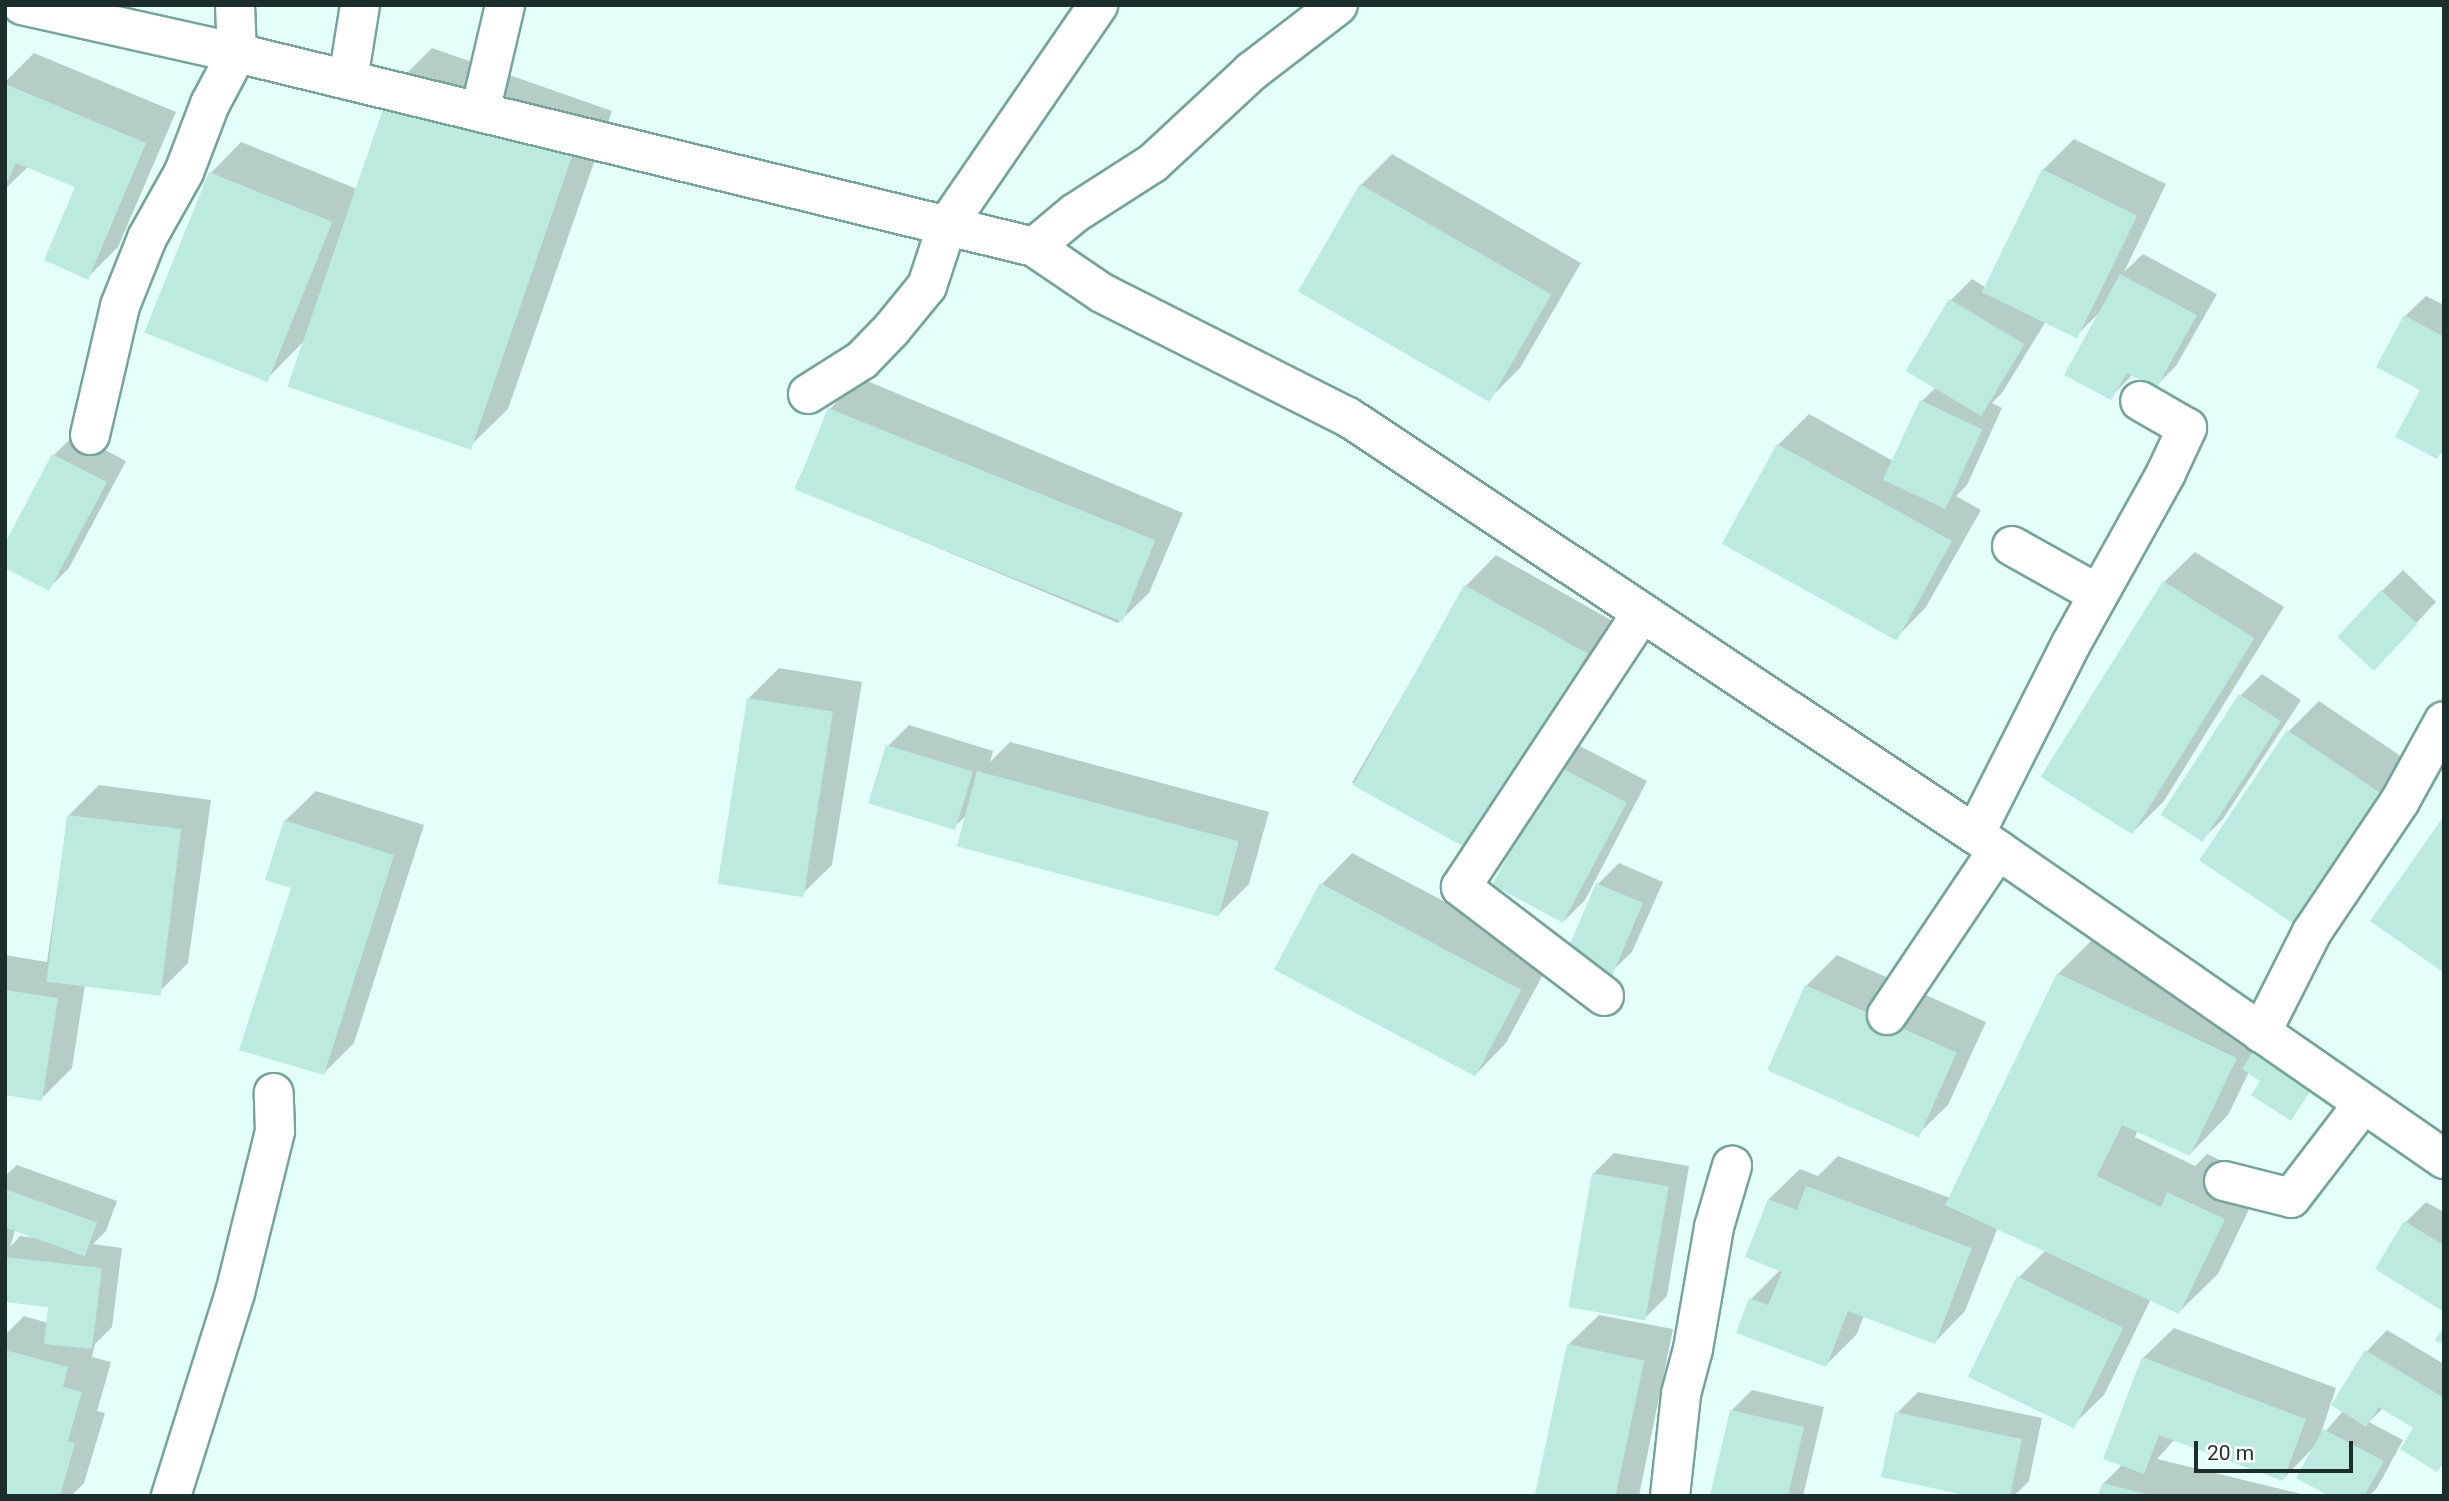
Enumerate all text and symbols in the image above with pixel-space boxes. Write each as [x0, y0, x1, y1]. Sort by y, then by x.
scale bar [2197, 1428, 2356, 1472]
text: 20 m [2207, 1441, 2254, 1465]

